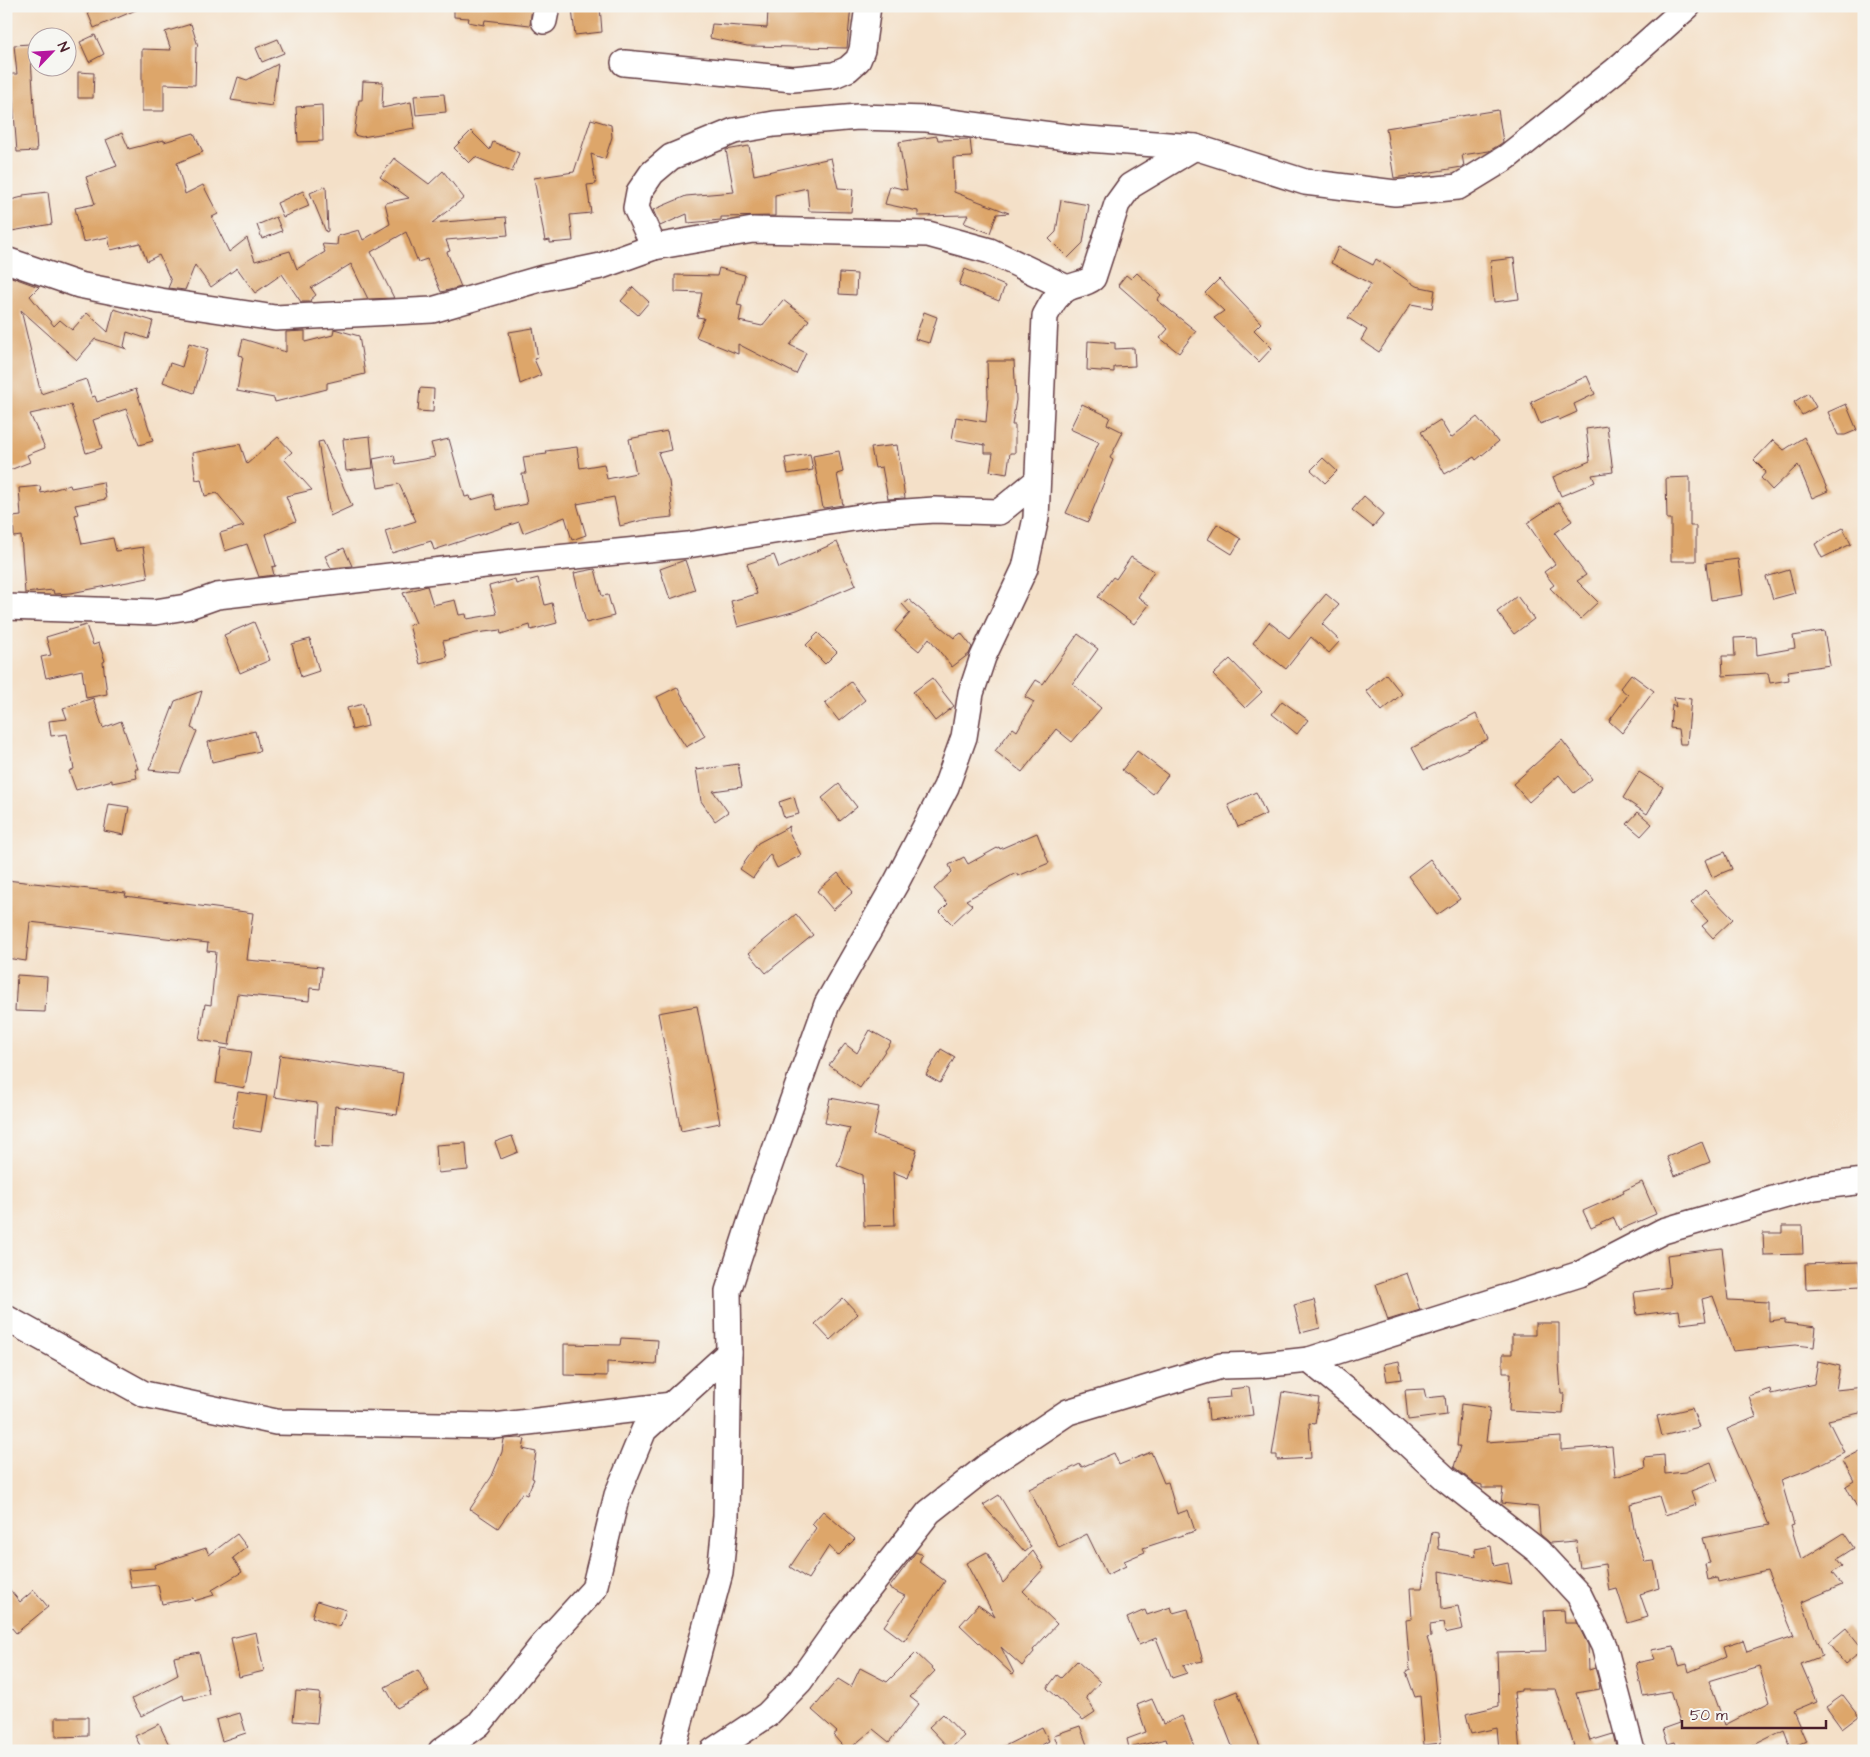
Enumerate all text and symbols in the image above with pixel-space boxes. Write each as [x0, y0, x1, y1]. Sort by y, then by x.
north arrow [28, 28, 78, 78]
text: N [52, 39, 74, 55]
scale bar [1682, 1697, 1826, 1729]
text: 50 m [1690, 1705, 1728, 1726]

